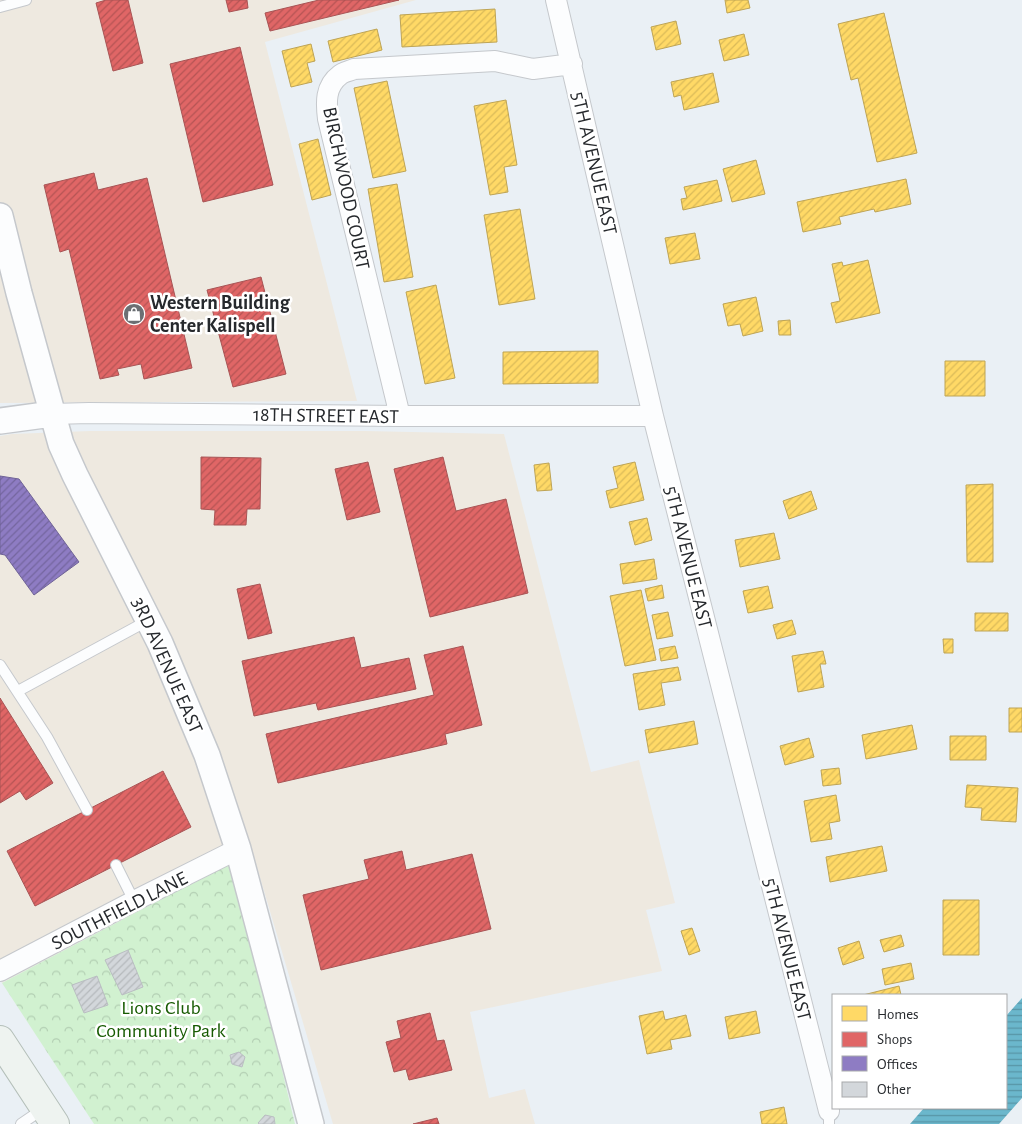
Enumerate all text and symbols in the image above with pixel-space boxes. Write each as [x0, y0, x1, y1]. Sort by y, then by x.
street label: 5TH AVENUE EAST [568, 90, 620, 237]
street label: BIRCHWOOD COURT [319, 105, 373, 271]
place label: Western Building Center Kalispell [150, 293, 291, 336]
shop icon: Western Building Center Kalispell [122, 302, 146, 326]
street label: 18TH STREET EAST [253, 405, 399, 427]
street label: 5TH AVENUE EAST [661, 484, 715, 631]
street label: 3RD AVENUE EAST [128, 594, 206, 737]
street label: SOUTHFIELD LANE [48, 868, 191, 954]
street label: 5TH AVENUE EAST [760, 876, 814, 1023]
legend [832, 994, 1007, 1109]
park label: Lions Club Community Park [96, 998, 226, 1041]
text: Homes [877, 1007, 919, 1022]
text: Shops [877, 1032, 912, 1047]
text: Offices [877, 1057, 918, 1072]
text: Other [877, 1082, 911, 1097]

